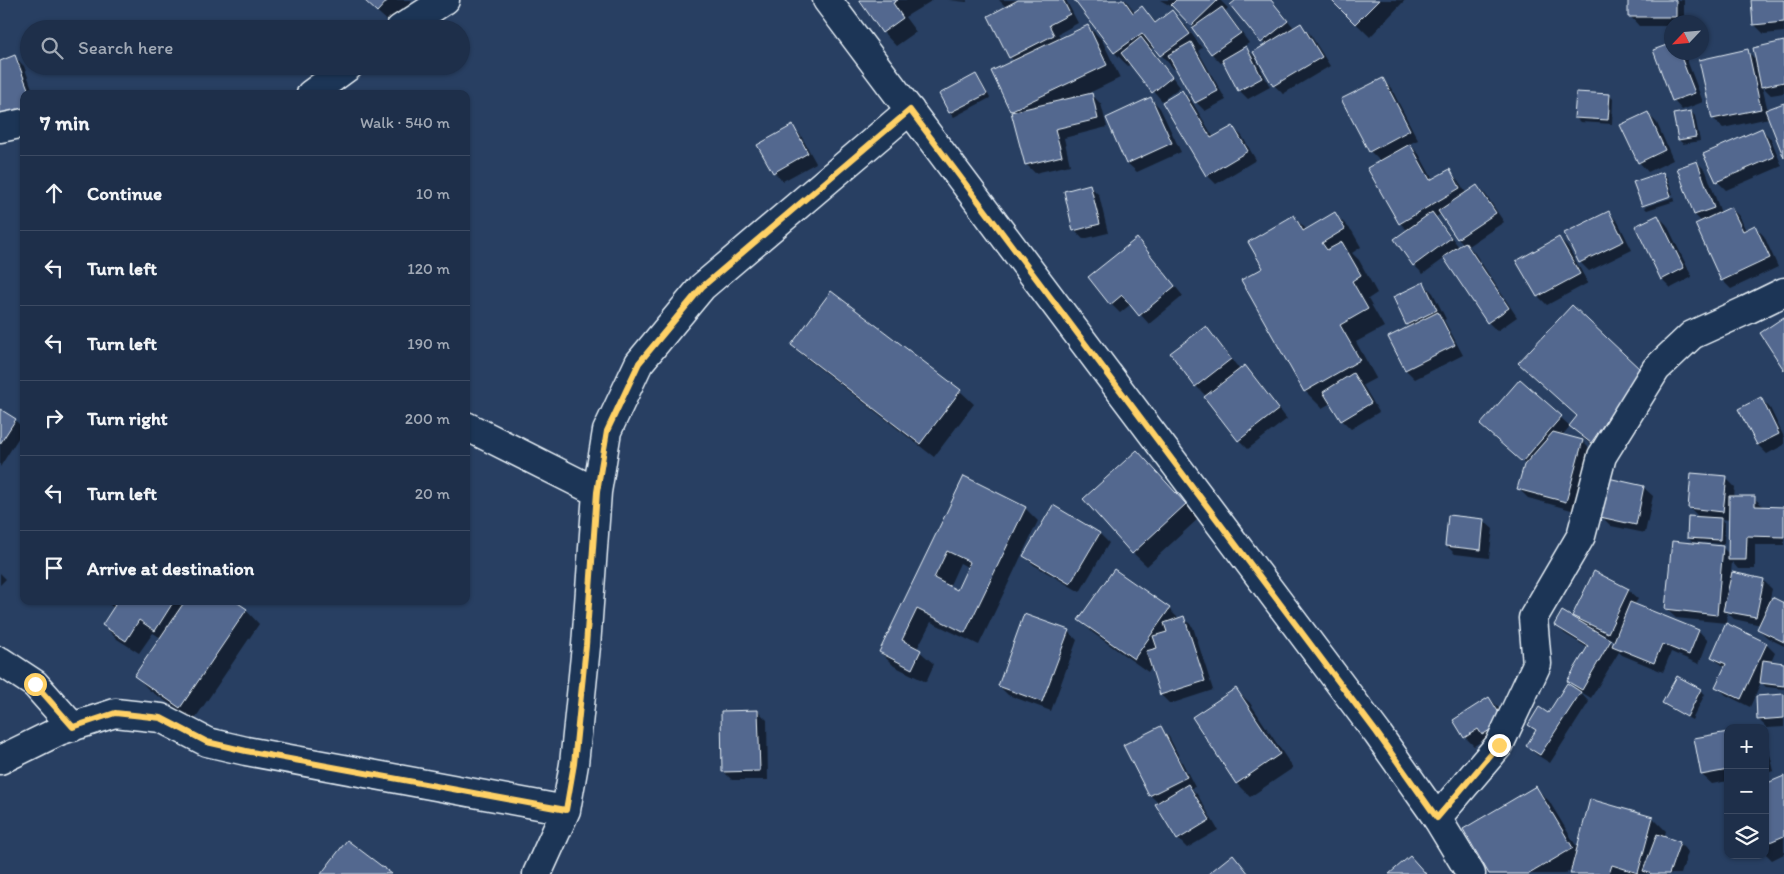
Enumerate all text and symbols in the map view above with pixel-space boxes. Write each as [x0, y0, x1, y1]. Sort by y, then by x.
north arrow [1664, 15, 1709, 60]
search box [20, 20, 470, 75]
icon: search [38, 34, 66, 62]
text: Search here [78, 36, 173, 59]
text: 7 min [40, 110, 89, 135]
text: Walk · 540 m [360, 113, 450, 132]
icon: ahead [40, 179, 68, 207]
text: Continue [87, 182, 162, 205]
text: 10 m [416, 184, 450, 203]
icon: left [40, 254, 68, 282]
text: Turn left [87, 257, 157, 280]
text: 120 m [407, 259, 450, 278]
icon: left [40, 329, 68, 357]
text: Turn left [87, 332, 157, 355]
text: 190 m [407, 334, 450, 353]
icon: right [40, 404, 68, 432]
text: Turn right [87, 407, 168, 430]
text: 200 m [405, 409, 450, 428]
icon: left [40, 479, 68, 507]
text: Turn left [87, 482, 157, 505]
text: 20 m [415, 484, 450, 503]
icon: arrive [40, 554, 68, 582]
text: Arrive at destination [87, 557, 254, 580]
route start [24, 673, 47, 696]
map controls [1724, 724, 1769, 859]
button: + [1724, 724, 1769, 769]
route end [1488, 734, 1511, 757]
button: − [1724, 769, 1769, 814]
button: layers [1724, 814, 1769, 859]

